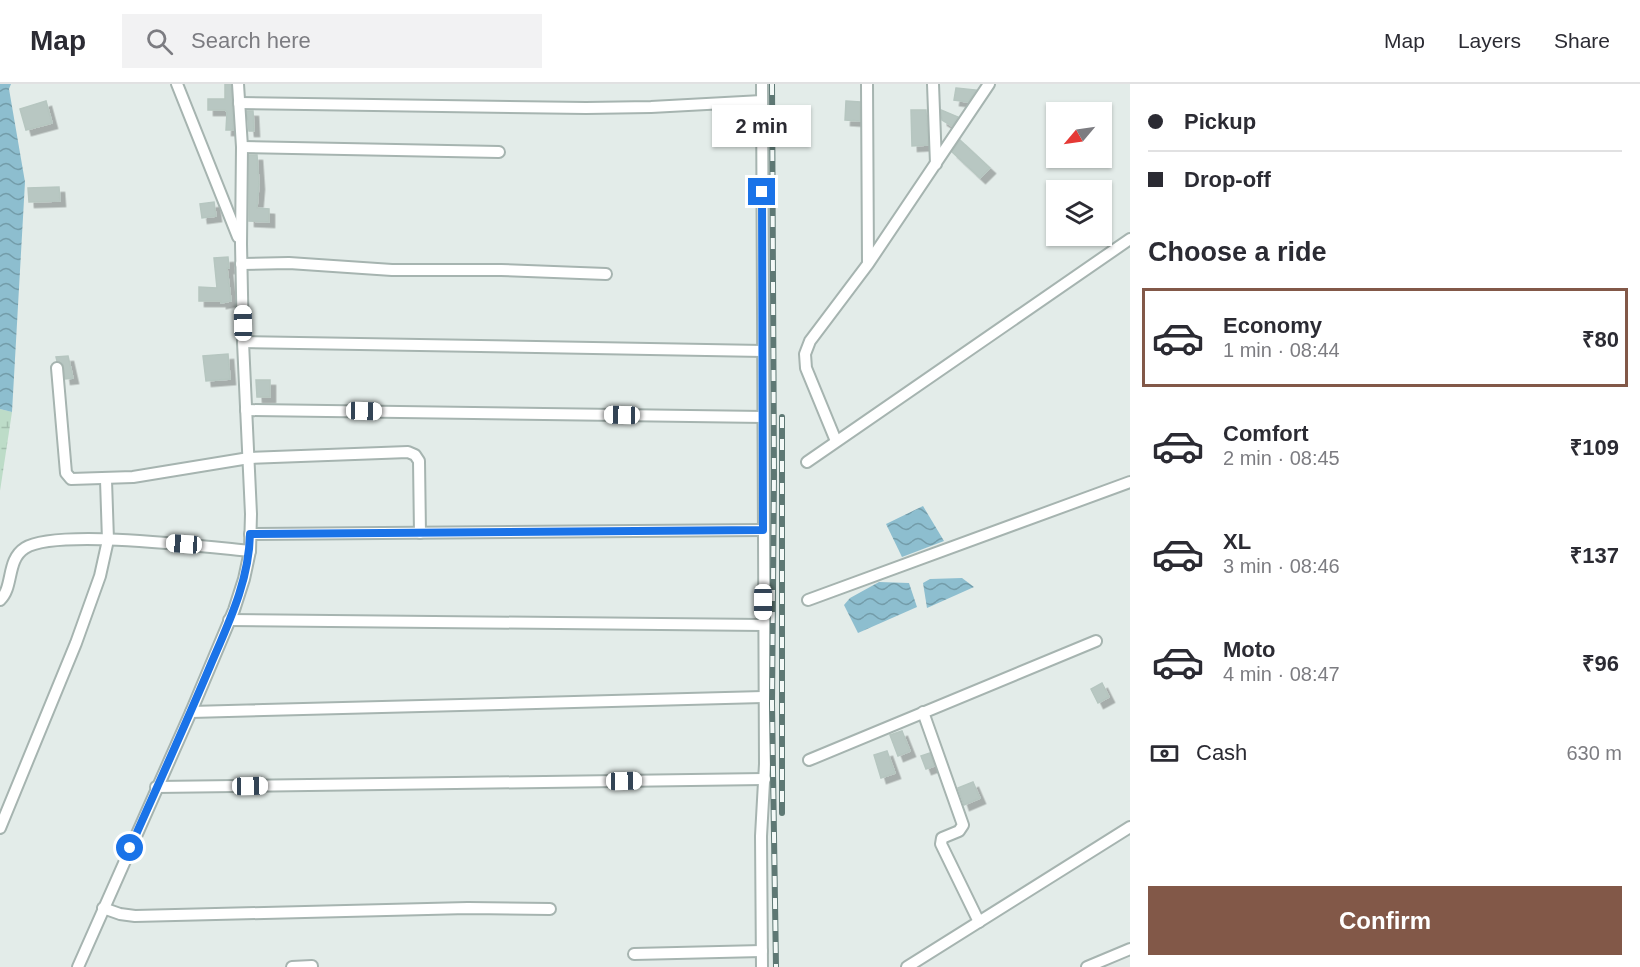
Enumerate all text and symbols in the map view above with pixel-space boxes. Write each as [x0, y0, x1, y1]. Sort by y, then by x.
search box [122, 14, 542, 68]
text: Map [30, 25, 86, 56]
icon: search [143, 25, 176, 58]
text: Search here [191, 28, 311, 53]
text: Map [1384, 29, 1425, 52]
text: Layers [1458, 29, 1521, 52]
text: Share [1554, 29, 1610, 52]
north arrow [1046, 102, 1112, 168]
map controls [1046, 102, 1112, 246]
callout: 2 min [712, 105, 812, 147]
text: Pickup [1184, 109, 1256, 134]
text: 2 min [735, 115, 788, 137]
text: Drop-off [1184, 167, 1271, 192]
route end [748, 178, 775, 205]
button: layers [1046, 180, 1112, 246]
text: Choose a ride [1148, 237, 1327, 267]
car [234, 305, 252, 341]
icon: car [1151, 311, 1205, 365]
text: Economy [1223, 313, 1322, 338]
text: ₹80 [1582, 327, 1619, 352]
text: 1 min · 08:44 [1223, 339, 1340, 361]
car [346, 402, 382, 420]
car [604, 406, 640, 424]
icon: car [1151, 419, 1205, 473]
text: Comfort [1223, 421, 1309, 446]
text: ₹109 [1570, 435, 1619, 460]
text: 2 min · 08:45 [1223, 447, 1340, 469]
icon: car [1151, 527, 1205, 581]
text: XL [1223, 529, 1251, 554]
car [165, 534, 203, 554]
text: ₹137 [1570, 543, 1619, 568]
text: 3 min · 08:46 [1223, 555, 1340, 577]
car [754, 584, 772, 620]
icon: car [1151, 635, 1205, 689]
text: Moto [1223, 637, 1276, 662]
text: ₹96 [1582, 651, 1619, 676]
text: 4 min · 08:47 [1223, 663, 1340, 685]
icon: cash [1148, 737, 1181, 770]
text: Cash [1196, 740, 1247, 765]
text: 630 m [1566, 742, 1622, 764]
car [606, 772, 642, 790]
car [232, 777, 268, 795]
route start [116, 834, 143, 861]
button: Confirm [1148, 886, 1622, 955]

